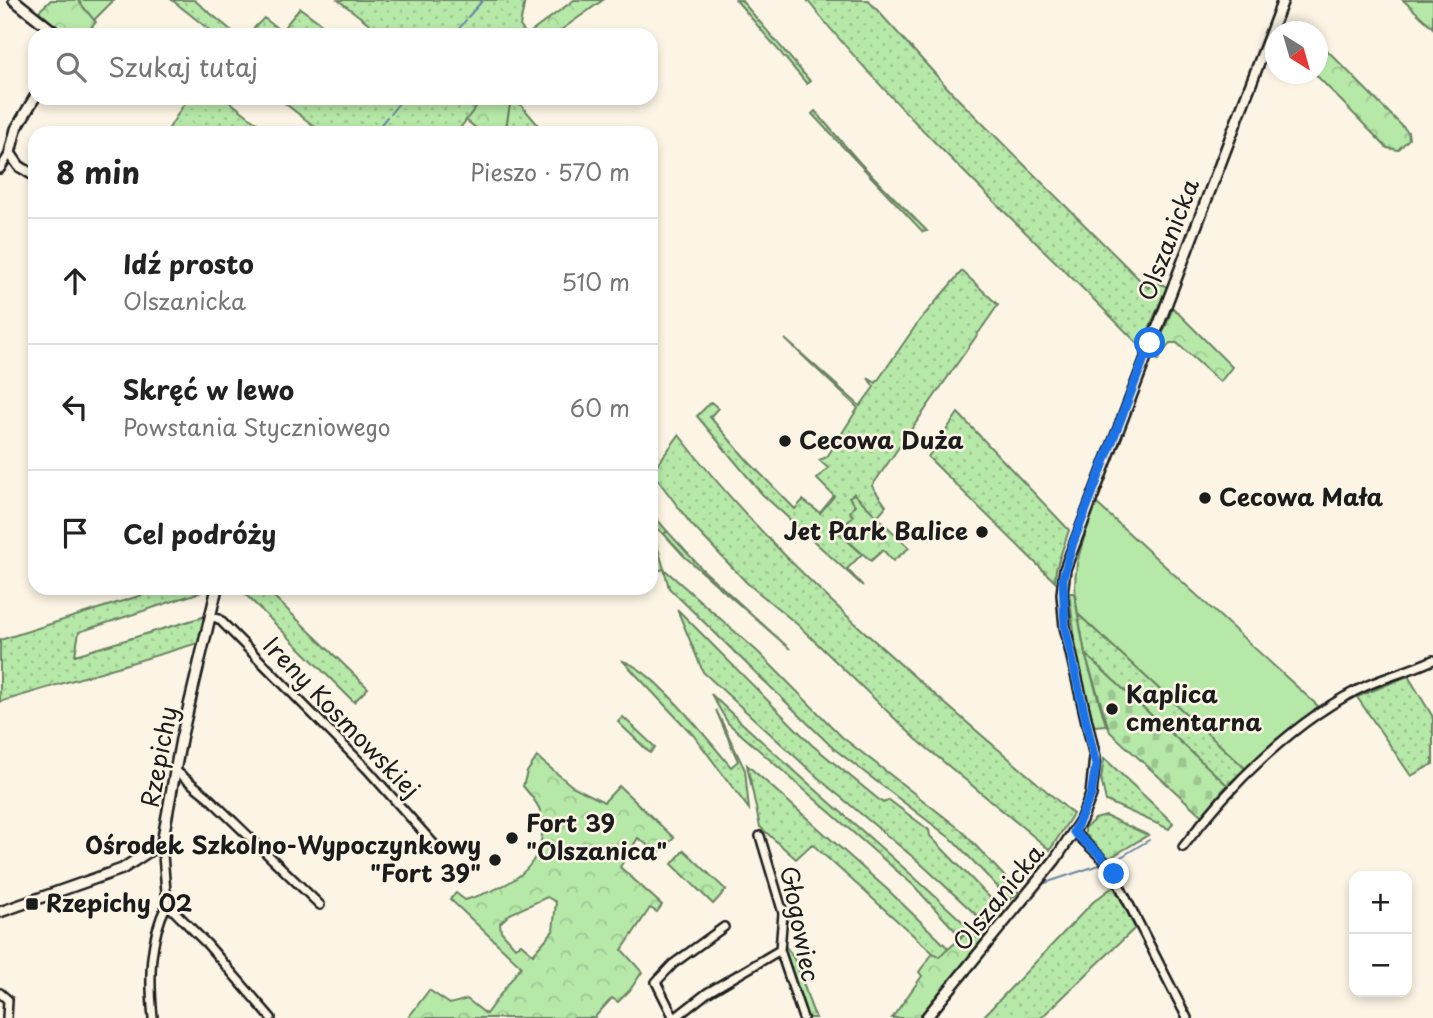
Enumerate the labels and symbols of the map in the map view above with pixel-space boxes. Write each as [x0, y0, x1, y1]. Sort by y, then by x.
north arrow [1265, 21, 1328, 84]
street label: Olszanicka [1127, 173, 1207, 306]
route start [1134, 327, 1165, 358]
place label: Cecowa Duża [799, 421, 965, 457]
marker: Cecowa Duża [777, 433, 793, 449]
place label: Cecowa Mała [1219, 478, 1384, 514]
marker: Cecowa Mała [1197, 490, 1213, 506]
place label: Jet Park Balice [784, 512, 968, 548]
marker: Jet Park Balice [974, 524, 990, 540]
street label: Ireny Kosmowskiej [256, 628, 429, 806]
place label: Kaplica cmentarna [1126, 675, 1262, 739]
marker: Kaplica cmentarna [1104, 701, 1120, 717]
street label: Rzepichy [131, 703, 185, 810]
place label: Fort 39 "Olszanica" [526, 804, 667, 868]
place label: Ośrodek Szkolno-Wypoczynkowy "Fort 39" [85, 826, 481, 890]
marker: Fort 39 "Olszanica" [504, 830, 520, 846]
street label: Olszanicka [943, 835, 1052, 958]
marker: Ośrodek Szkolno-Wypoczynkowy "Fort 39" [487, 852, 503, 868]
route end [1098, 858, 1129, 889]
street label: Głogowiec [772, 863, 830, 985]
place label: Rzepichy 02 [46, 884, 192, 920]
marker: Rzepichy 02 [24, 896, 40, 912]

